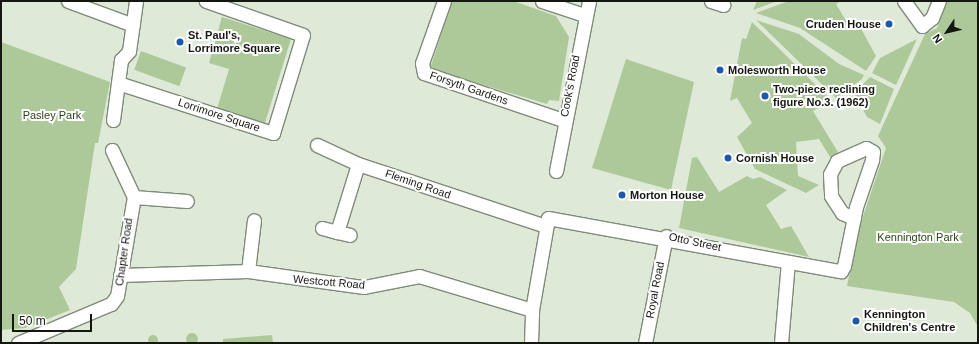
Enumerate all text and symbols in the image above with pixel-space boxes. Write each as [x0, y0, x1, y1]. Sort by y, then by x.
north arrow [927, 12, 967, 52]
place label: Cruden House [806, 17, 881, 31]
marker: Cruden House [884, 19, 894, 29]
place label: St. Paul's, Lorrimore Square [188, 29, 280, 55]
text: N [930, 32, 944, 46]
marker: St. Paul's, Lorrimore Square [175, 37, 185, 47]
street label: Cook's Road [558, 54, 582, 118]
place label: Molesworth House [728, 63, 826, 77]
marker: Molesworth House [715, 65, 725, 75]
street label: Forsyth Gardens [428, 68, 510, 108]
place label: Two-piece reclining figure No.3. (1962) [773, 83, 875, 109]
marker: Two-piece reclining figure No.3. (1962) [760, 91, 770, 101]
street label: Lorrimore Square [176, 95, 262, 135]
park label: Pasley Park [23, 108, 81, 122]
place label: Cornish House [736, 151, 814, 165]
marker: Cornish House [723, 153, 733, 163]
street label: Fleming Road [383, 167, 453, 201]
place label: Morton House [630, 188, 704, 202]
marker: Morton House [617, 190, 627, 200]
street label: Chapter Road [113, 217, 135, 287]
street label: Otto Street [668, 230, 722, 254]
park label: Kennington Park [877, 230, 959, 244]
street label: Royal Road [643, 261, 667, 319]
street label: Westcott Road [293, 272, 365, 292]
scale bar [14, 306, 94, 332]
place label: Kennington Children's Centre [864, 308, 955, 334]
text: 50 m [19, 314, 46, 328]
marker: Kennington Children's Centre [851, 316, 861, 326]

